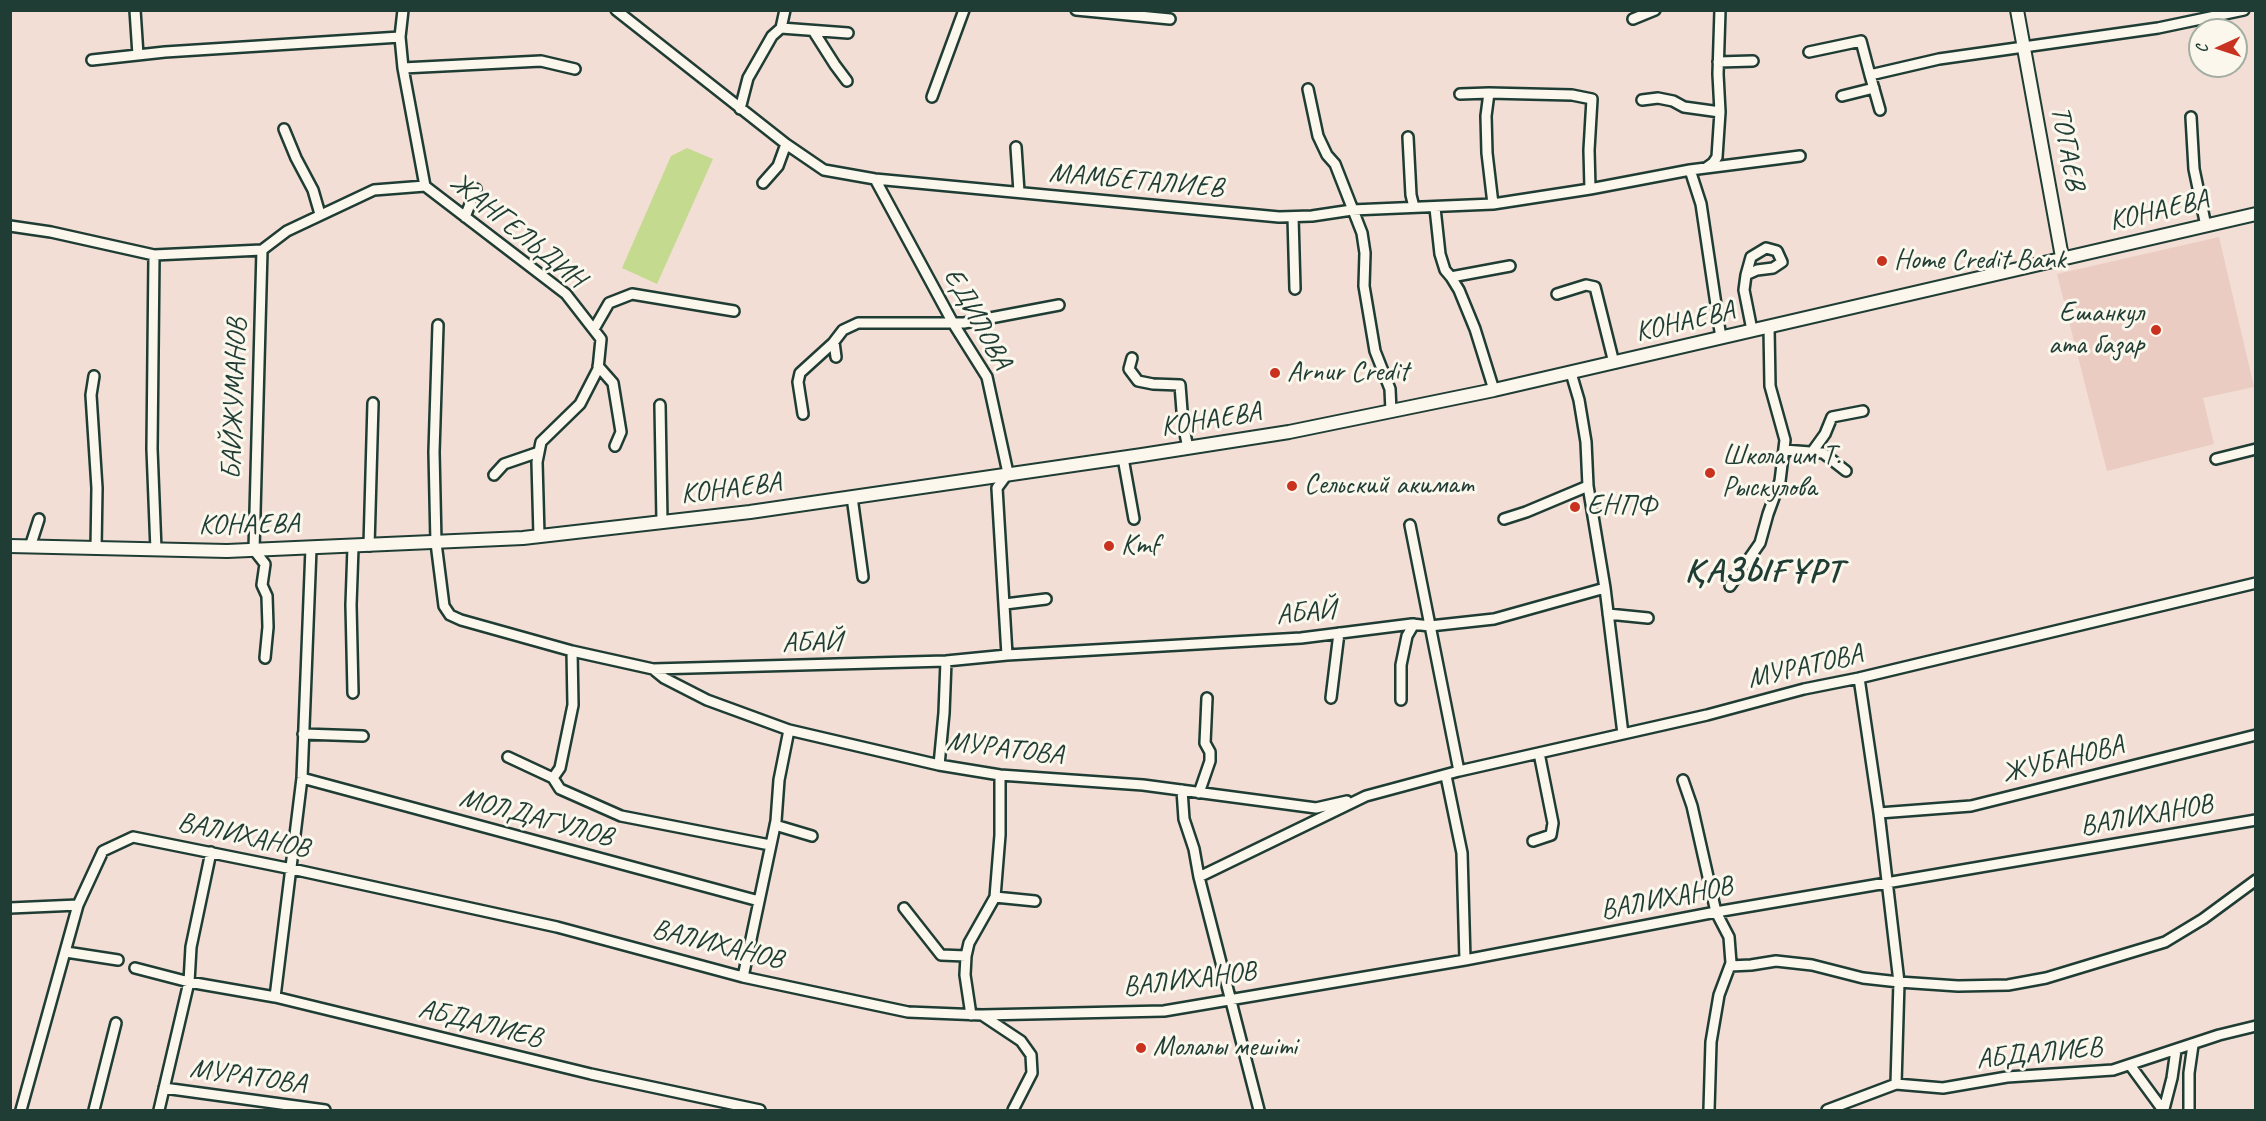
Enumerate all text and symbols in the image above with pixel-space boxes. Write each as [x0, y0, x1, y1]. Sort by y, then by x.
north arrow [2188, 18, 2248, 78]
text: С [2192, 44, 2212, 53]
street label: ТОГАЕВ [2042, 103, 2092, 193]
street label: МАМБЕТАЛИЕВ [1048, 157, 1224, 205]
street label: ЖАНГЕЛЬДИН [443, 166, 591, 296]
street label: КОНАЕВА [2106, 183, 2212, 239]
place label: Home Credit Bank [1894, 244, 2065, 278]
marker: Home Credit Bank [1875, 254, 1889, 268]
street label: ЕДИЛОВА [936, 263, 1018, 375]
street label: КОНАЕВА [1632, 294, 1738, 350]
place label: Ешанкул ата базар [2048, 297, 2144, 363]
street label: БАЙЖУМАНОВ [215, 318, 255, 480]
marker: Ешанкул ата базар [2149, 323, 2163, 337]
place label: Arnur Credit [1287, 356, 1409, 390]
marker: Arnur Credit [1268, 366, 1282, 380]
street label: КОНАЕВА [1159, 396, 1263, 444]
place label: Школа им Т. Рыскулова [1722, 440, 1841, 506]
street label: КОНАЕВА [679, 466, 783, 512]
marker: Школа им Т. Рыскулова [1703, 466, 1717, 480]
place label: Сельский акимат [1304, 469, 1474, 503]
marker: Сельский акимат [1285, 479, 1299, 493]
place label: ЕНПФ [1587, 490, 1657, 524]
marker: ЕНПФ [1568, 500, 1582, 514]
street label: КОНАЕВА [198, 507, 300, 543]
place label: Kmf [1121, 529, 1159, 563]
marker: Kmf [1102, 539, 1116, 553]
district label: ҚАЗЫҒҰРТ [1684, 552, 1844, 592]
street label: АБАЙ [1274, 593, 1338, 633]
street label: АБАЙ [781, 625, 843, 661]
street label: МУРАТОВА [1744, 637, 1866, 697]
street label: МУРАТОВА [945, 725, 1065, 773]
street label: ЖУБАНОВА [1999, 729, 2127, 791]
street label: МОЛДАГУЛОВ [456, 781, 616, 855]
street label: ВАЛИХАНОВ [2078, 788, 2214, 844]
street label: ВАЛИХАНОВ [175, 806, 311, 866]
street label: ВАЛИХАНОВ [1598, 870, 1734, 928]
street label: ВАЛИХАНОВ [648, 913, 786, 977]
street label: ВАЛИХАНОВ [1121, 955, 1257, 1005]
street label: АБДАЛИЕВ [415, 992, 545, 1056]
place label: Молалы мешіті [1153, 1031, 1297, 1065]
street label: АБДАЛИЕВ [1975, 1031, 2103, 1077]
marker: Молалы мешіті [1134, 1041, 1148, 1055]
street label: МУРАТОВА [188, 1052, 308, 1102]

